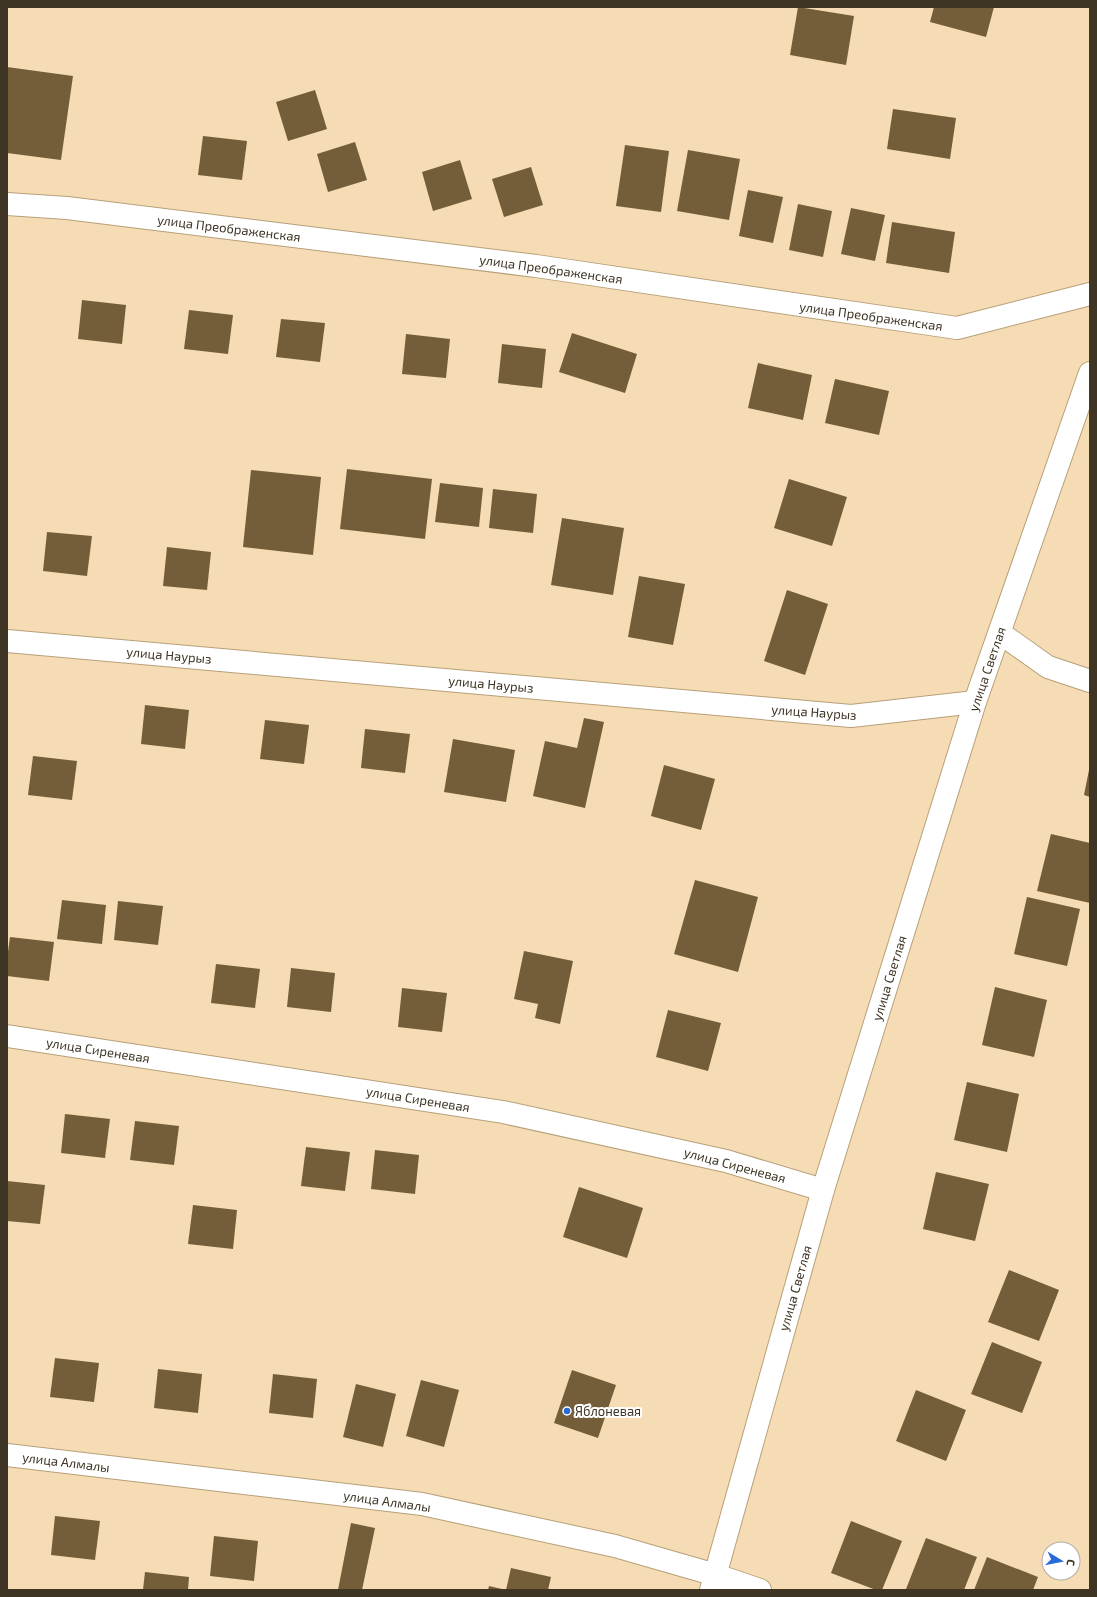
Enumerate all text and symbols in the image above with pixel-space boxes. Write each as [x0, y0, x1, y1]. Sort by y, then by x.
street label: улица Преображенская [156, 211, 302, 245]
street label: улица Преображенская [478, 251, 624, 287]
street label: улица Преображенская [798, 298, 944, 334]
street label: улица Светлая [965, 625, 1009, 713]
street label: улица Наурыз [126, 643, 212, 667]
street label: улица Наурыз [448, 672, 534, 696]
street label: улица Наурыз [771, 701, 857, 723]
street label: улица Светлая [868, 933, 910, 1023]
street label: улица Сиреневая [45, 1034, 151, 1066]
street label: улица Сиреневая [365, 1083, 471, 1115]
street label: улица Сиреневая [682, 1144, 788, 1186]
street label: улица Светлая [775, 1243, 815, 1333]
place label: Яблоневая [575, 1403, 641, 1419]
marker: Яблоневая [562, 1406, 572, 1416]
street label: улица Алмалы [21, 1449, 111, 1475]
street label: улица Алмалы [342, 1487, 432, 1515]
north arrow [1041, 1541, 1081, 1581]
text: С [1064, 1559, 1078, 1568]

